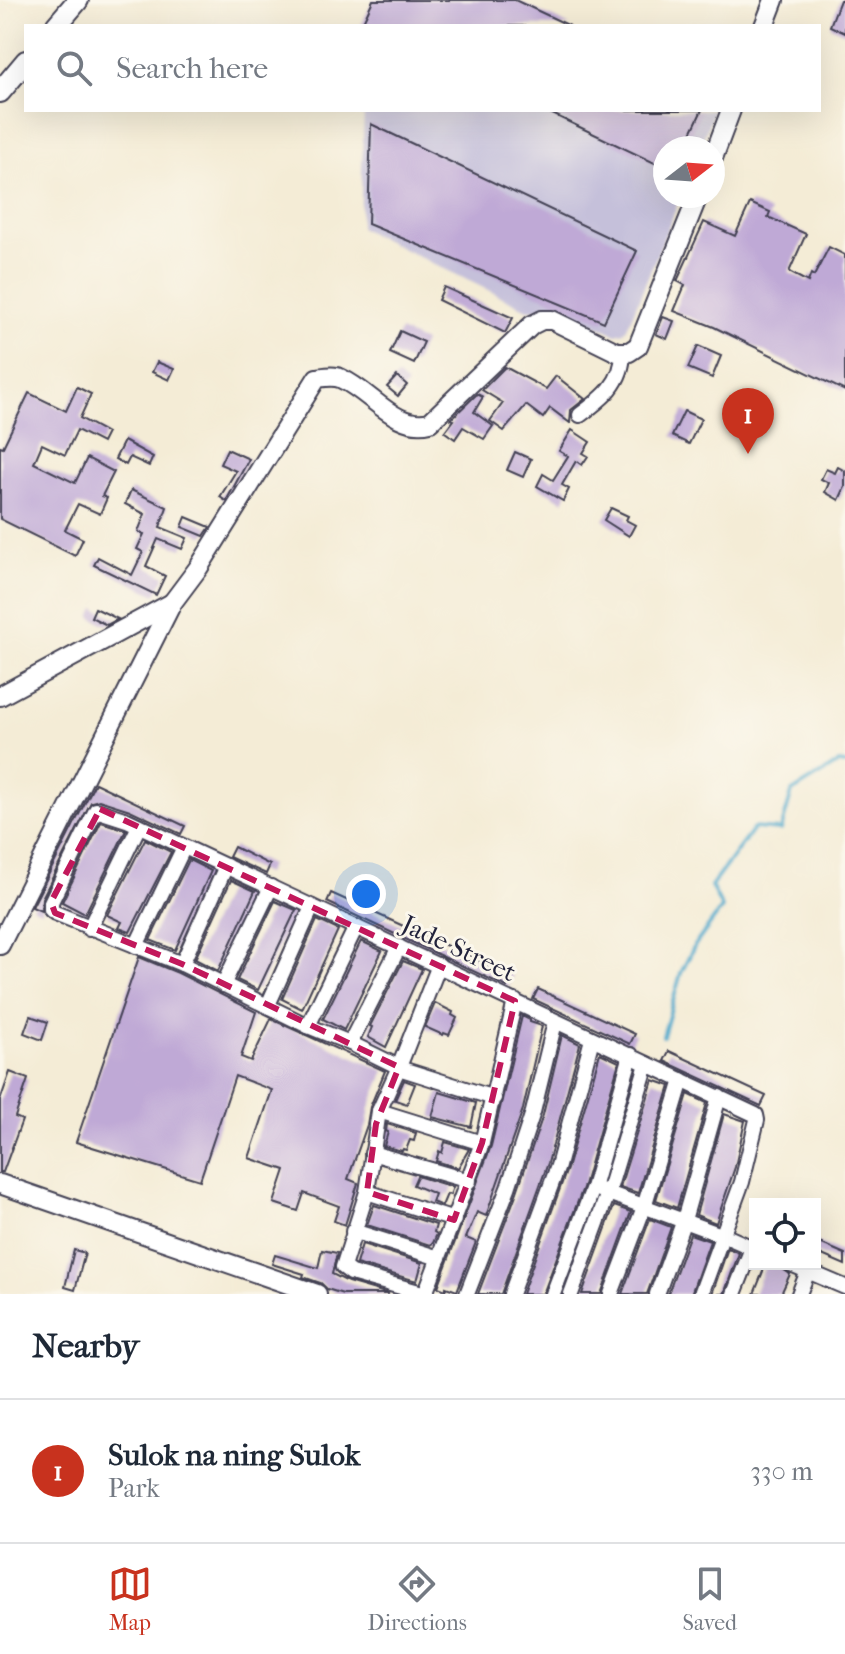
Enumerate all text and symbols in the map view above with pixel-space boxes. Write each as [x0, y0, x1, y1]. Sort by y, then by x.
search box [24, 24, 821, 112]
icon: search [52, 46, 96, 90]
text: Search here [116, 51, 268, 86]
north arrow [653, 136, 725, 208]
pin: 1 [722, 388, 774, 454]
your location [346, 874, 386, 914]
street label: Jade Street [395, 908, 521, 989]
map controls [749, 1198, 821, 1270]
button: locate [749, 1198, 821, 1270]
text: Nearby [32, 1326, 139, 1366]
text: Sulok na ning Sulok [108, 1438, 360, 1473]
text: 1 [53, 1456, 63, 1487]
text: 330 m [750, 1456, 813, 1487]
text: Park [108, 1473, 160, 1504]
tab: Map [108, 1562, 152, 1636]
tab: Directions [368, 1562, 467, 1636]
tab: Saved [683, 1562, 737, 1636]

